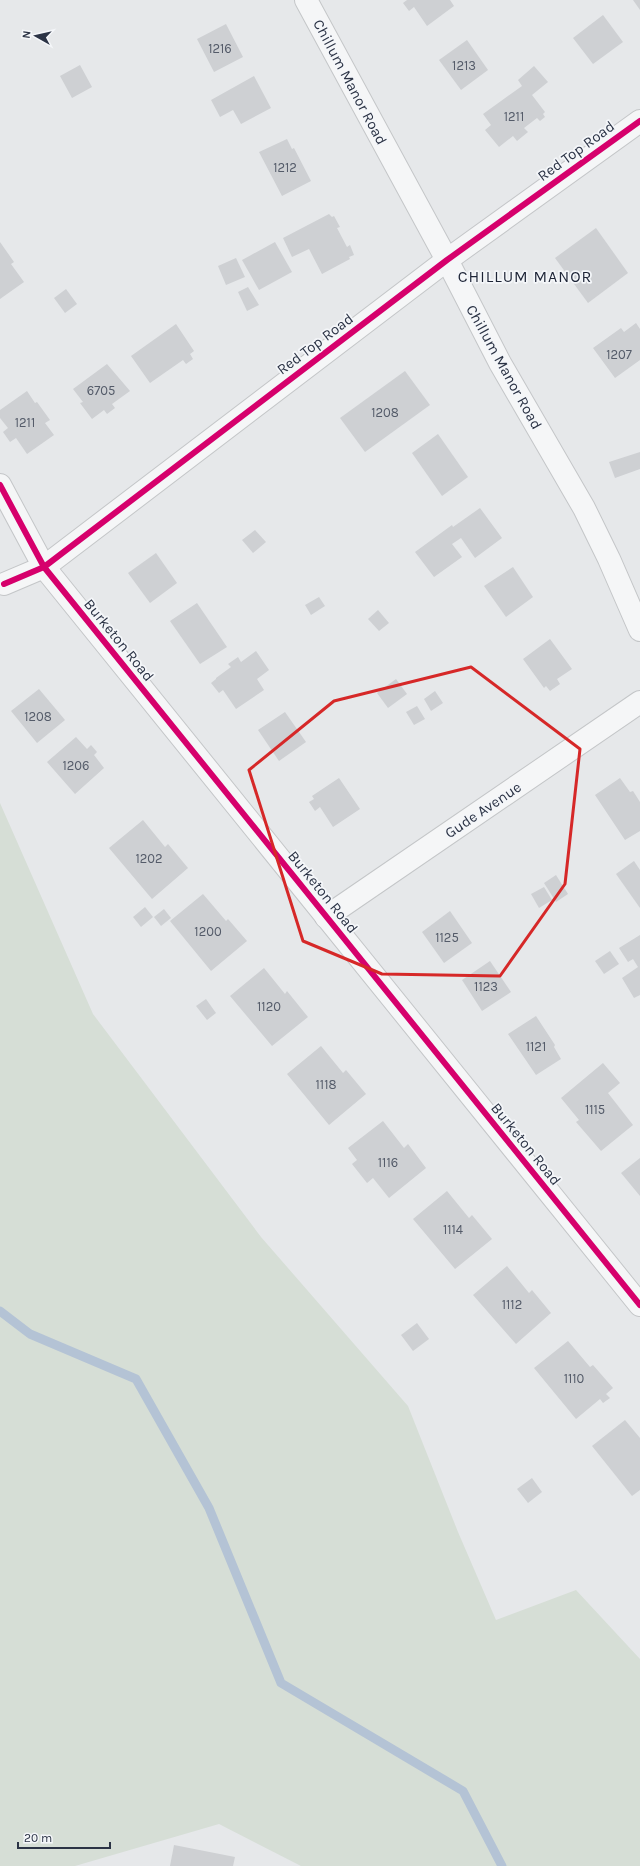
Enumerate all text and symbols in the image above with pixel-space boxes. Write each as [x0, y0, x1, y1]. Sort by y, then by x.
north arrow [16, 16, 56, 56]
street label: Chillum Manor Road [309, 16, 391, 148]
text: N [20, 30, 34, 39]
house number: 1216 [208, 41, 232, 56]
house number: 1213 [452, 58, 476, 73]
house number: 1211 [504, 109, 524, 124]
street label: Red Top Road [534, 117, 618, 185]
house number: 1212 [273, 160, 297, 175]
district label: CHILLUM MANOR [458, 267, 592, 286]
street label: Chillum Manor Road [462, 302, 546, 432]
street label: Red Top Road [273, 310, 357, 378]
house number: 1207 [606, 347, 632, 362]
house number: 6705 [87, 383, 115, 398]
house number: 1208 [371, 405, 399, 420]
house number: 1211 [15, 415, 35, 430]
street label: Burketon Road [80, 595, 158, 685]
house number: 1208 [24, 709, 52, 724]
house number: 1206 [63, 758, 90, 773]
street label: Gude Avenue [441, 778, 525, 842]
street label: Burketon Road [284, 847, 362, 937]
house number: 1202 [135, 851, 163, 866]
house number: 1200 [194, 924, 222, 939]
house number: 1125 [435, 930, 459, 945]
house number: 1123 [474, 979, 498, 994]
house number: 1120 [257, 999, 281, 1014]
house number: 1121 [526, 1039, 546, 1054]
house number: 1118 [316, 1077, 336, 1092]
street label: Burketon Road [487, 1099, 565, 1189]
house number: 1115 [585, 1102, 605, 1117]
house number: 1116 [378, 1155, 398, 1170]
house number: 1114 [443, 1222, 463, 1237]
house number: 1112 [502, 1297, 522, 1312]
house number: 1110 [564, 1371, 585, 1386]
scale bar [18, 1824, 110, 1850]
text: 20 m [24, 1831, 52, 1845]

